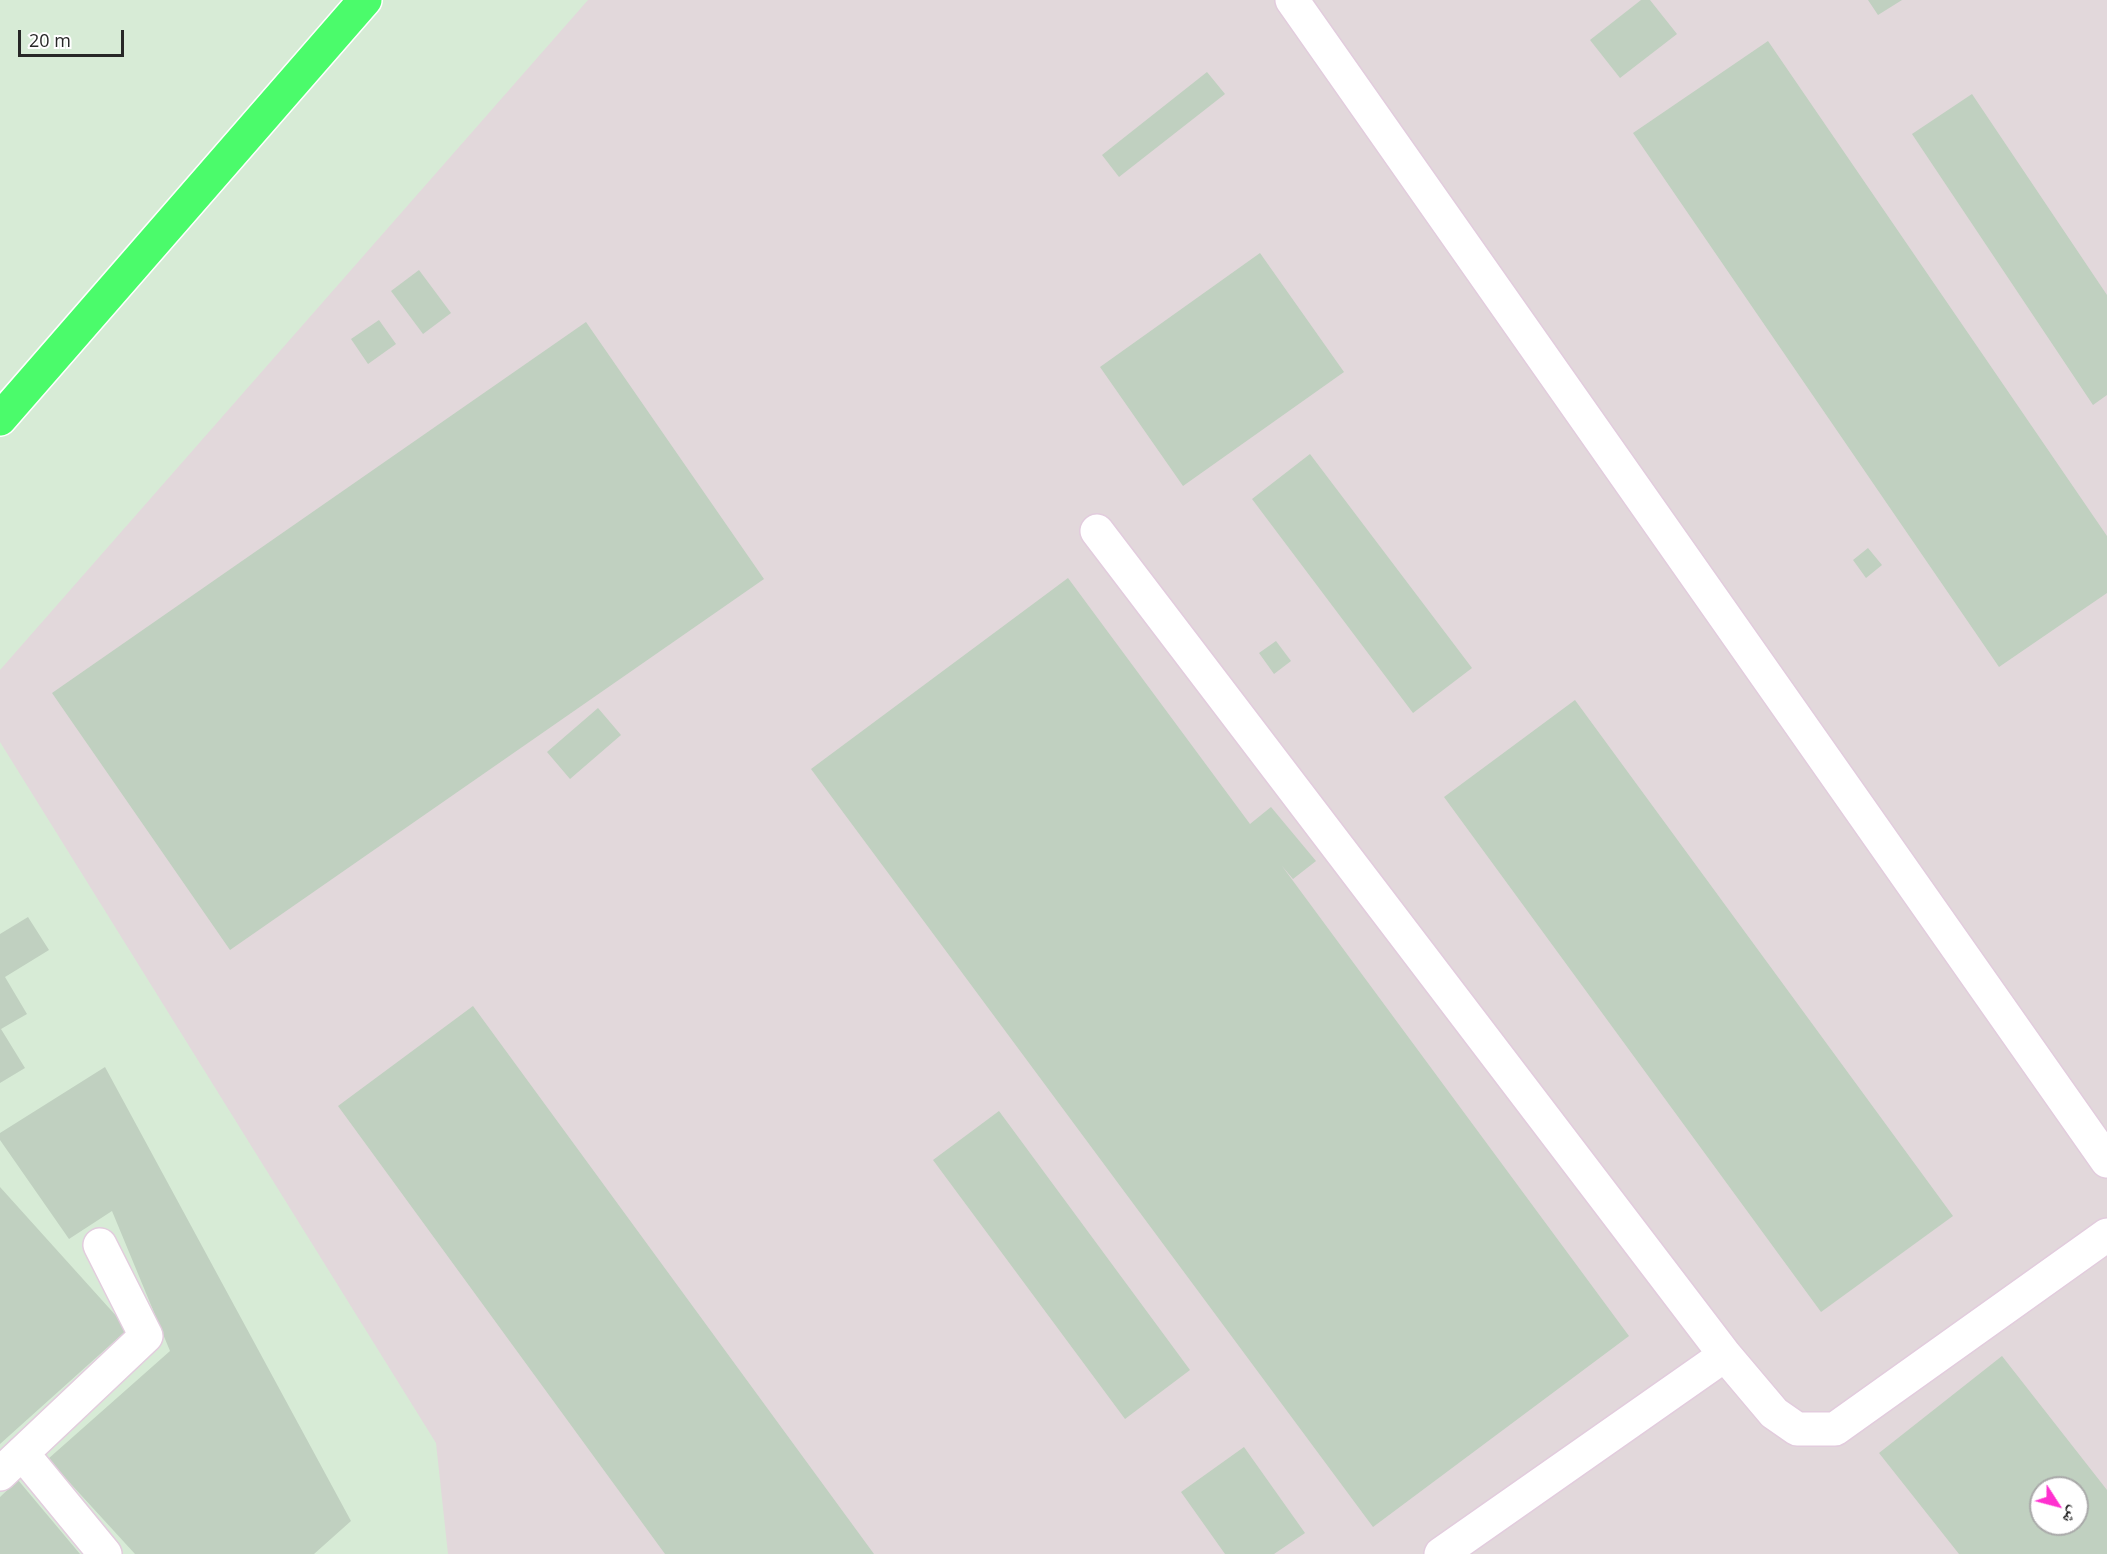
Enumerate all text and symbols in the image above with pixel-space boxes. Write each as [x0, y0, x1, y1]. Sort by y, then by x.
scale bar [21, 18, 128, 56]
text: 20 m [29, 28, 71, 52]
north arrow [2029, 1476, 2089, 1536]
text: ش [2058, 1502, 2086, 1529]

